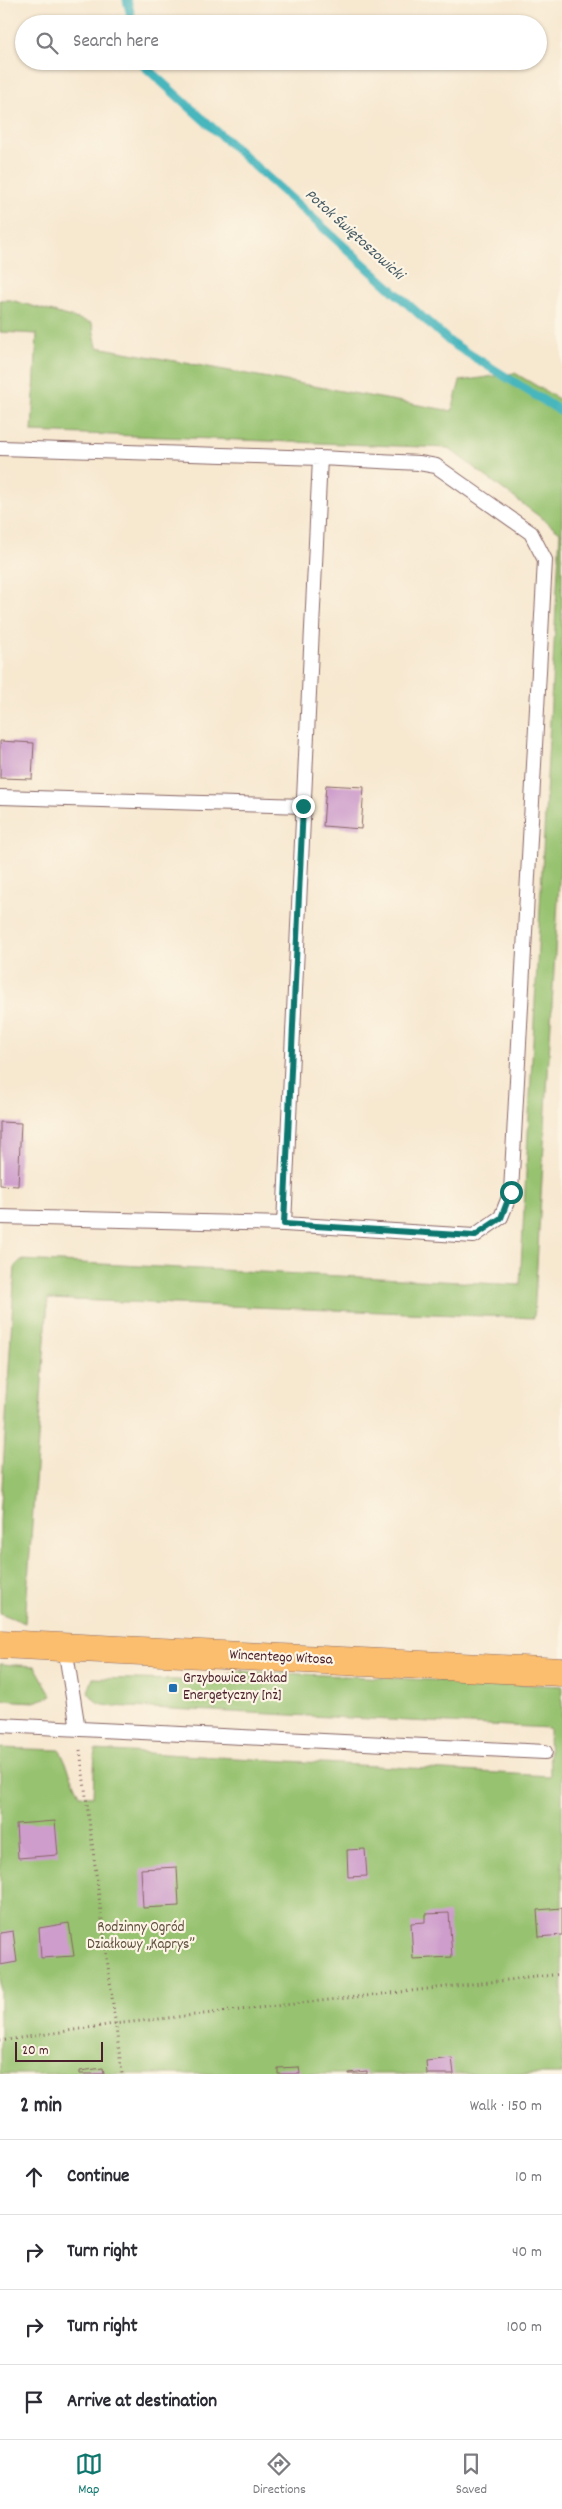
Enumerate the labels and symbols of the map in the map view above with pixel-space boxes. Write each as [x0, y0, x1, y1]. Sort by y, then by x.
water label: Potok Świętoszowicki [299, 184, 411, 288]
route end [292, 795, 315, 818]
route start [500, 1181, 523, 1204]
street label: Wincentego Witosa [229, 1644, 334, 1672]
place label: Grzybowice Zakład Energetyczny [nż] [183, 1668, 287, 1707]
marker: Grzybowice Zakład Energetyczny [nż] [167, 1682, 179, 1694]
park label: Rodzinny Ogród Działkowy „Kaprys” [87, 1917, 195, 1956]
scale bar [15, 2039, 102, 2062]

